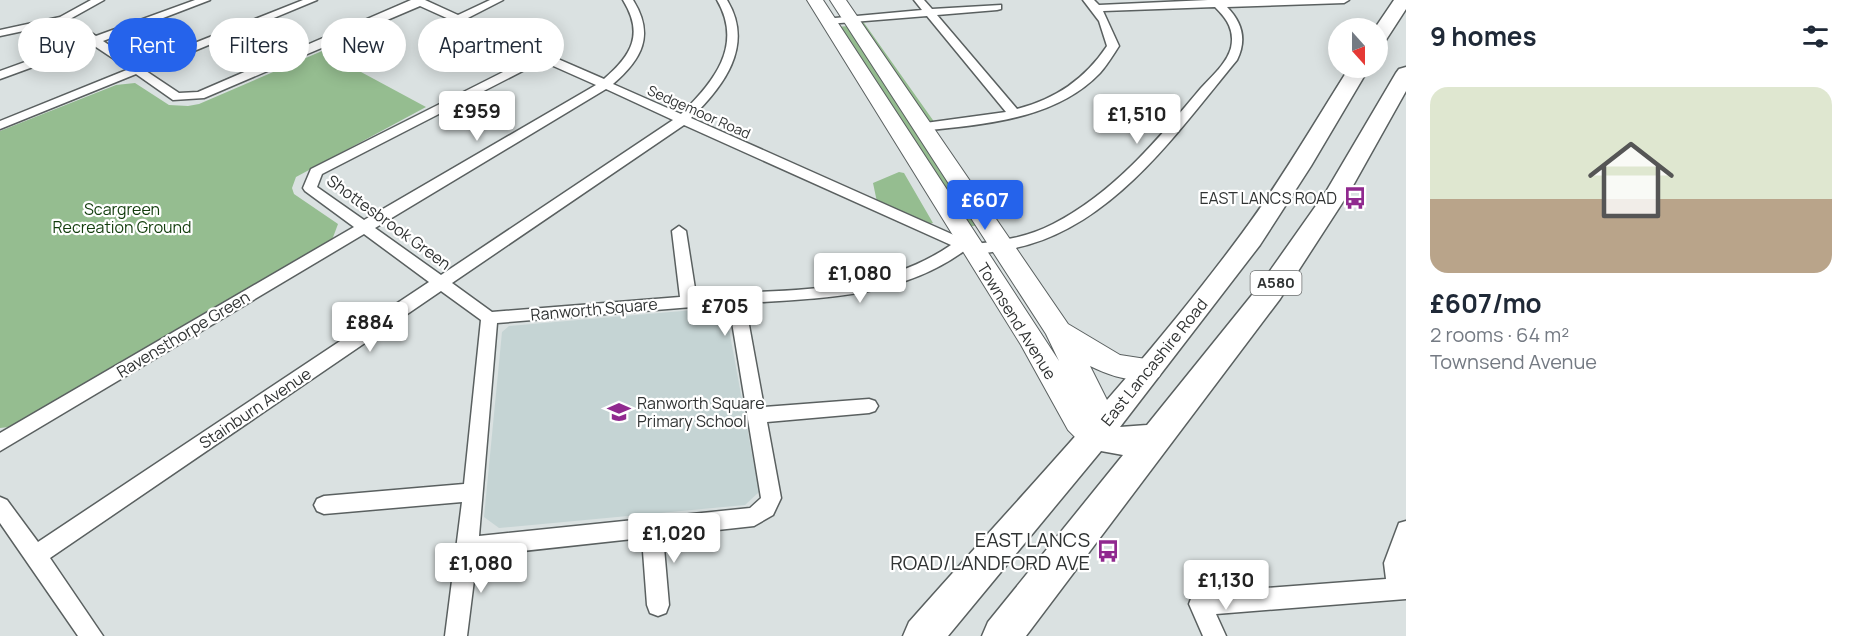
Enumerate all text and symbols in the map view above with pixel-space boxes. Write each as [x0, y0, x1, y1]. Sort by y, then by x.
chip: Buy [18, 18, 96, 72]
chip: Rent [108, 18, 197, 72]
chip: Filters [209, 18, 309, 72]
chip: New [321, 18, 406, 72]
chip: Apartment [418, 18, 564, 72]
north arrow [1328, 18, 1388, 78]
map controls [1328, 18, 1388, 78]
text: 9 homes [1430, 18, 1537, 54]
icon: filters [1799, 20, 1832, 53]
street label: Sedgemoor Road [645, 80, 754, 143]
pin: £959 [441, 91, 513, 142]
pin: £1,510 [1088, 94, 1186, 145]
text: £959 [453, 97, 501, 124]
text: £1,510 [1107, 100, 1167, 127]
icon: home [1577, 126, 1685, 234]
street label: Shottesbrook Green [322, 169, 456, 275]
pin: £607 [949, 180, 1021, 231]
bus stop icon: EAST LANCS ROAD [1342, 185, 1368, 211]
text: £607 [961, 186, 1009, 213]
place label: EAST LANCS ROAD [1199, 187, 1337, 209]
park label: Scargreen Recreation Ground [52, 198, 192, 238]
pin: £1,080 [811, 253, 909, 304]
text: £1,080 [828, 259, 892, 286]
street label: Townsend Avenue [972, 259, 1062, 383]
road number: A580 [1250, 271, 1302, 295]
text: £607/mo [1430, 285, 1542, 321]
street label: Ravensthorpe Green [112, 286, 254, 382]
pin: £705 [689, 286, 761, 337]
street label: Ranworth Square [530, 292, 658, 326]
text: £705 [702, 292, 748, 319]
street label: East Lancashire Road [1096, 294, 1212, 430]
pin: £884 [334, 302, 406, 353]
text: £884 [346, 308, 394, 335]
text: 2 rooms · 64 m² [1430, 321, 1569, 348]
text: Townsend Avenue [1430, 348, 1597, 375]
street label: Stainburn Avenue [195, 362, 315, 454]
place label: Ranworth Square Primary School [637, 392, 764, 432]
school or university icon: Ranworth Square Primary School [606, 399, 632, 425]
pin: £1,020 [625, 513, 723, 564]
text: £1,020 [642, 519, 706, 546]
place label: EAST LANCS ROAD/LANDFORD AVE [890, 526, 1090, 576]
bus stop icon: EAST LANCS ROAD/LANDFORD AVE [1095, 538, 1121, 564]
pin: £1,080 [432, 543, 530, 594]
text: £1,080 [449, 549, 513, 576]
pin: £1,130 [1177, 560, 1275, 611]
text: £1,130 [1198, 566, 1254, 593]

